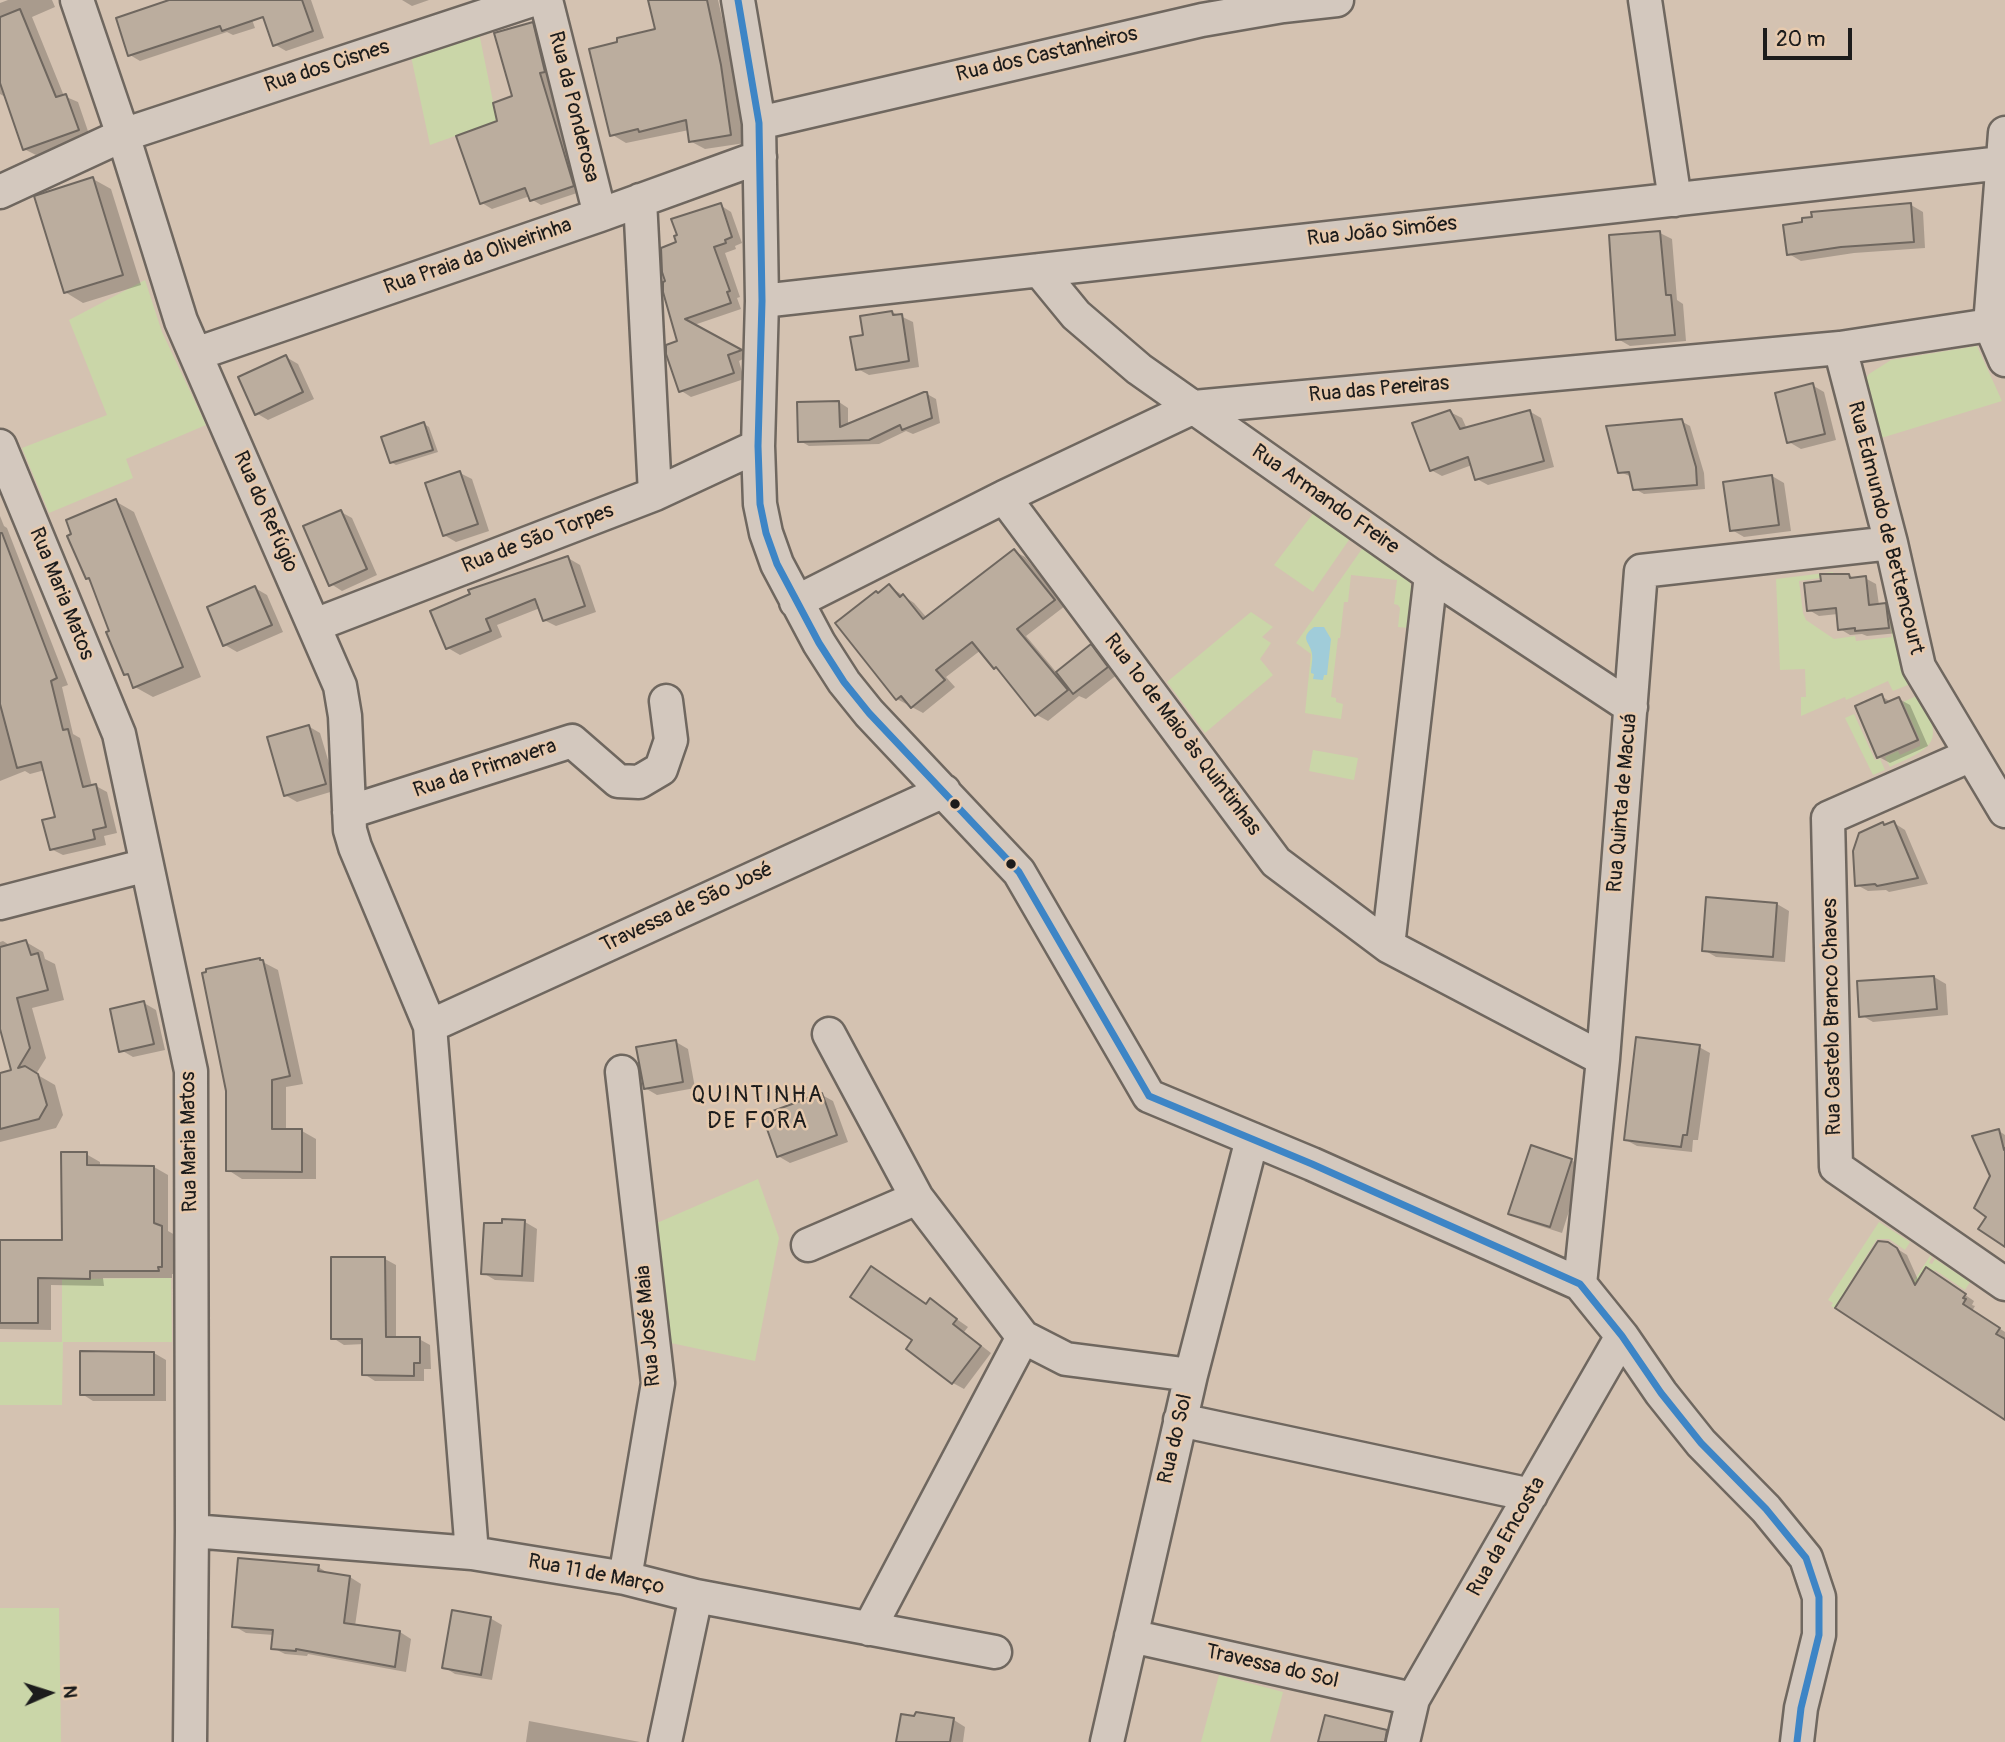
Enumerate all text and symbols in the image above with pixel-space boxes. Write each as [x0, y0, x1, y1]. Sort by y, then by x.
scale bar [1767, 14, 1856, 58]
street label: Rua dos Castanheiros [954, 22, 1140, 88]
text: 20 m [1776, 26, 1825, 53]
street label: Rua da Ponderosa [542, 29, 604, 185]
street label: Rua dos Cisnes [261, 35, 393, 99]
street label: Rua João Simões [1306, 212, 1458, 252]
street label: Rua Praia da Oliveirinha [381, 213, 575, 301]
street label: Rua das Pereiras [1308, 371, 1450, 409]
street label: Rua Edmundo de Bettencourt [1841, 399, 1929, 657]
street label: Rua Armando Freire [1246, 440, 1404, 560]
street label: Rua do Refúgio [227, 447, 303, 577]
street label: Rua de São Torpes [459, 498, 617, 580]
street label: Rua Maria Matos [23, 524, 99, 664]
street label: Rua 1º de Maio às Quintinhas [1098, 629, 1266, 841]
street label: Rua Quinta de Macuá [1603, 712, 1643, 894]
street label: Rua da Primavera [410, 734, 560, 804]
unlabelled marker [948, 797, 962, 811]
street label: Travessa de São José [597, 857, 777, 959]
unlabelled marker [1004, 857, 1018, 871]
street label: Rua Castelo Branco Chaves [1818, 898, 1848, 1136]
street label: Rua Maria Matos [176, 1071, 204, 1213]
district label: QUINTINHA DE FORA [692, 1082, 824, 1136]
street label: Rua José Maia [631, 1264, 667, 1388]
street label: Rua do Sol [1153, 1392, 1199, 1486]
street label: Rua da Encosta [1463, 1473, 1551, 1601]
street label: Rua 11 de Março [526, 1549, 666, 1601]
street label: Travessa do Sol [1203, 1639, 1341, 1695]
north arrow [14, 1658, 84, 1728]
text: N [58, 1685, 82, 1699]

